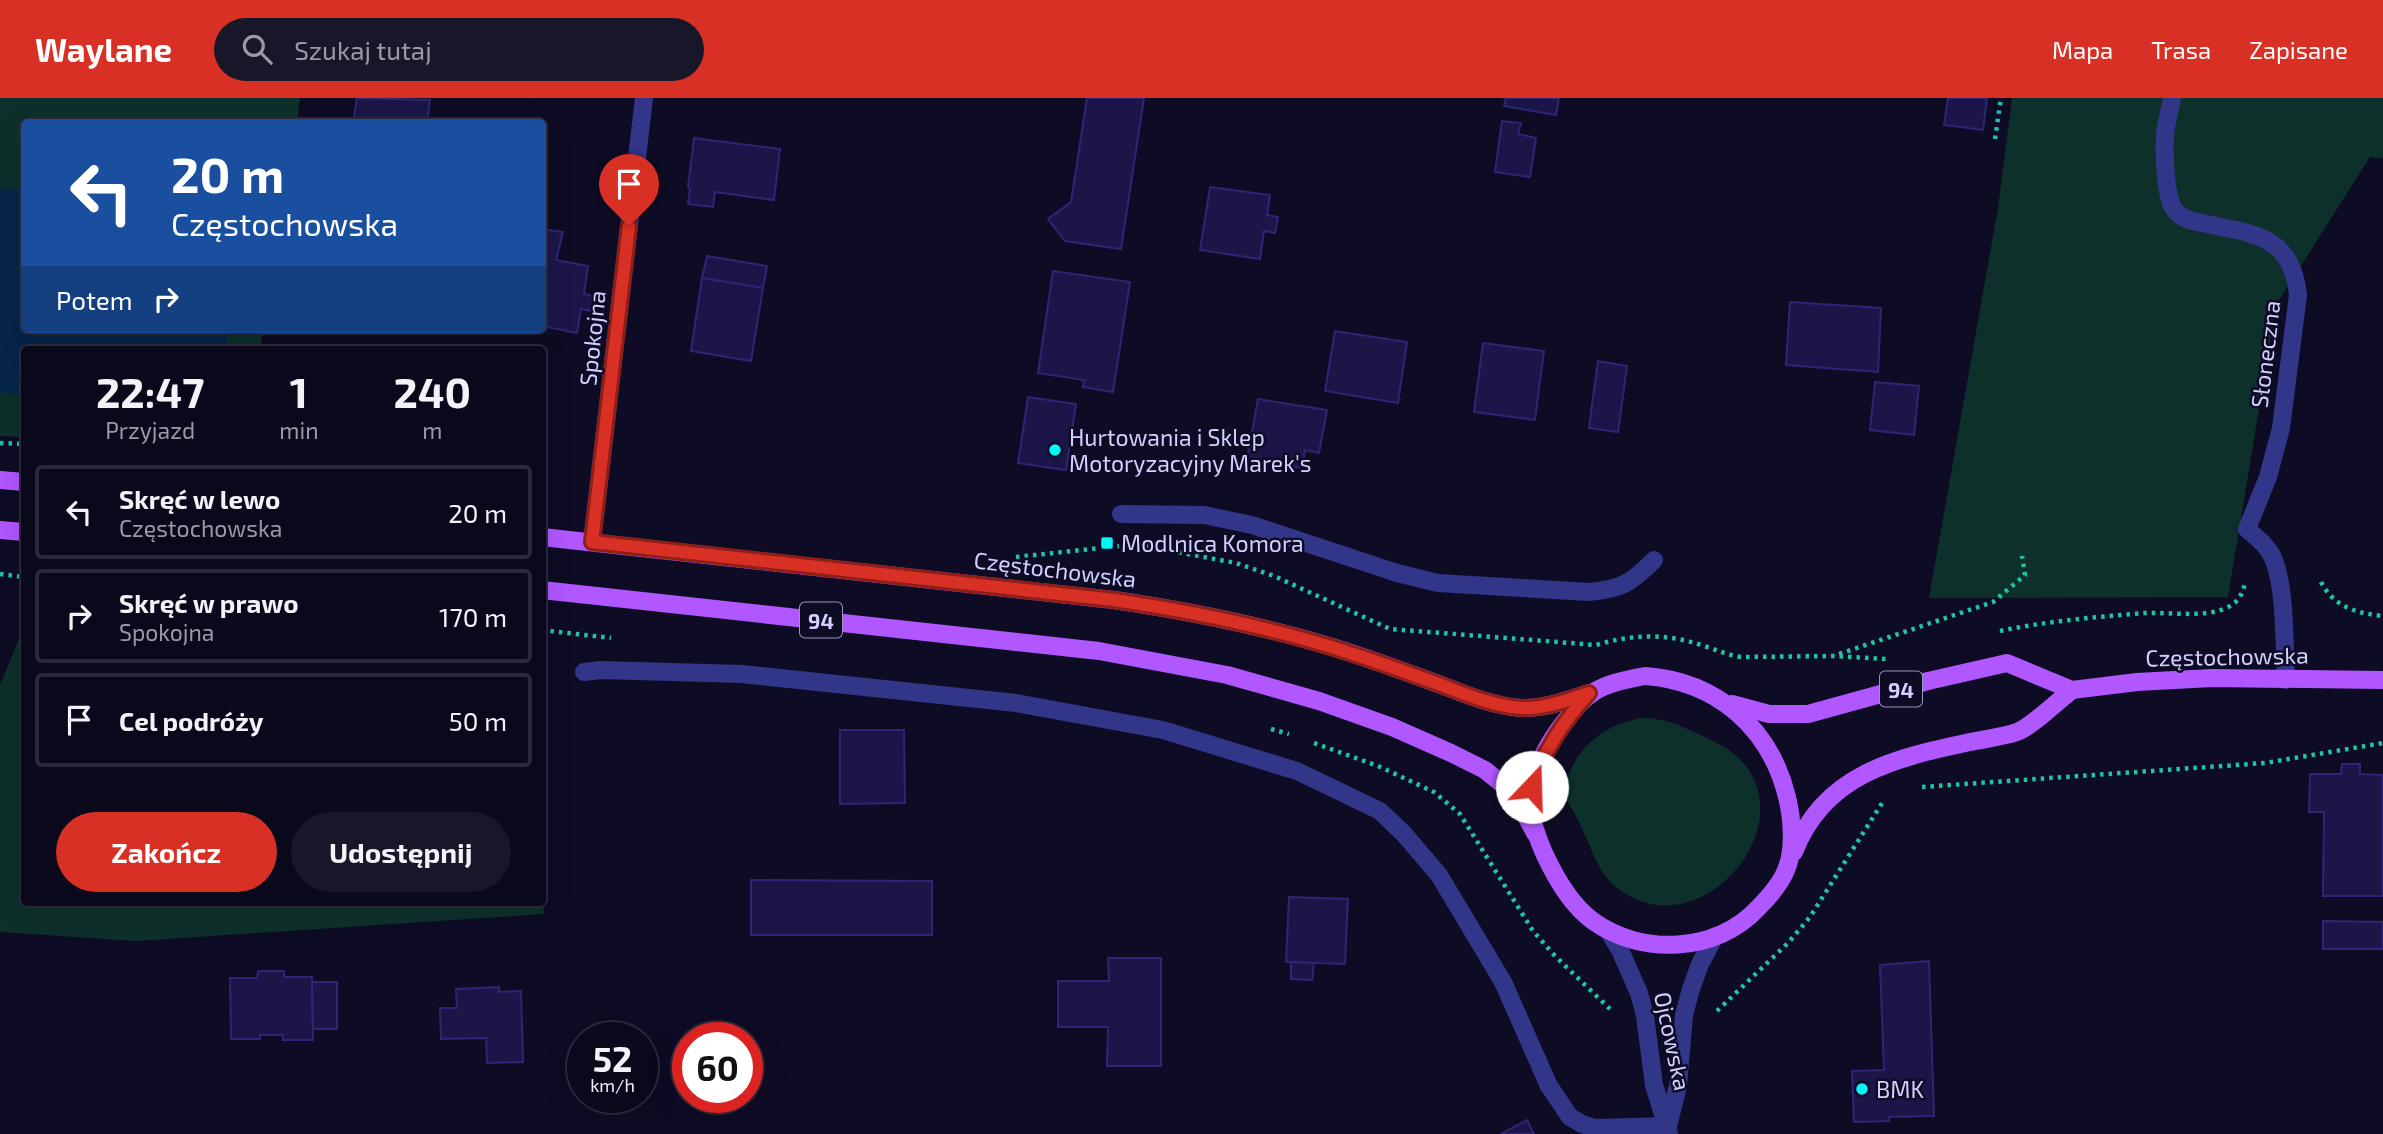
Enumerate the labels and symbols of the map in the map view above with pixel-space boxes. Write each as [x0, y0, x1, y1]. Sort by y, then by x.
pin [599, 154, 659, 226]
street label: Spokojna [573, 289, 611, 387]
street label: Słoneczna [2245, 299, 2285, 409]
place label: Hurtowania i Sklep Motoryzacyjny Marek's [1069, 423, 1311, 477]
marker: Hurtowania i Sklep Motoryzacyjny Marek's [1047, 442, 1063, 458]
place label: Modlnica Komora [1121, 529, 1304, 557]
marker: Modlnica Komora [1099, 535, 1115, 551]
street label: Częstochowska [972, 545, 1138, 593]
road number: 94 [800, 602, 842, 638]
street label: Częstochowska [2145, 641, 2309, 671]
road number: 94 [1880, 672, 1922, 706]
position arrow [1495, 750, 1569, 824]
street label: Ojcowska [1649, 989, 1697, 1093]
speed limit sign: 60 [672, 1022, 763, 1113]
place label: BMK [1876, 1075, 1924, 1103]
marker: BMK [1854, 1081, 1870, 1097]

